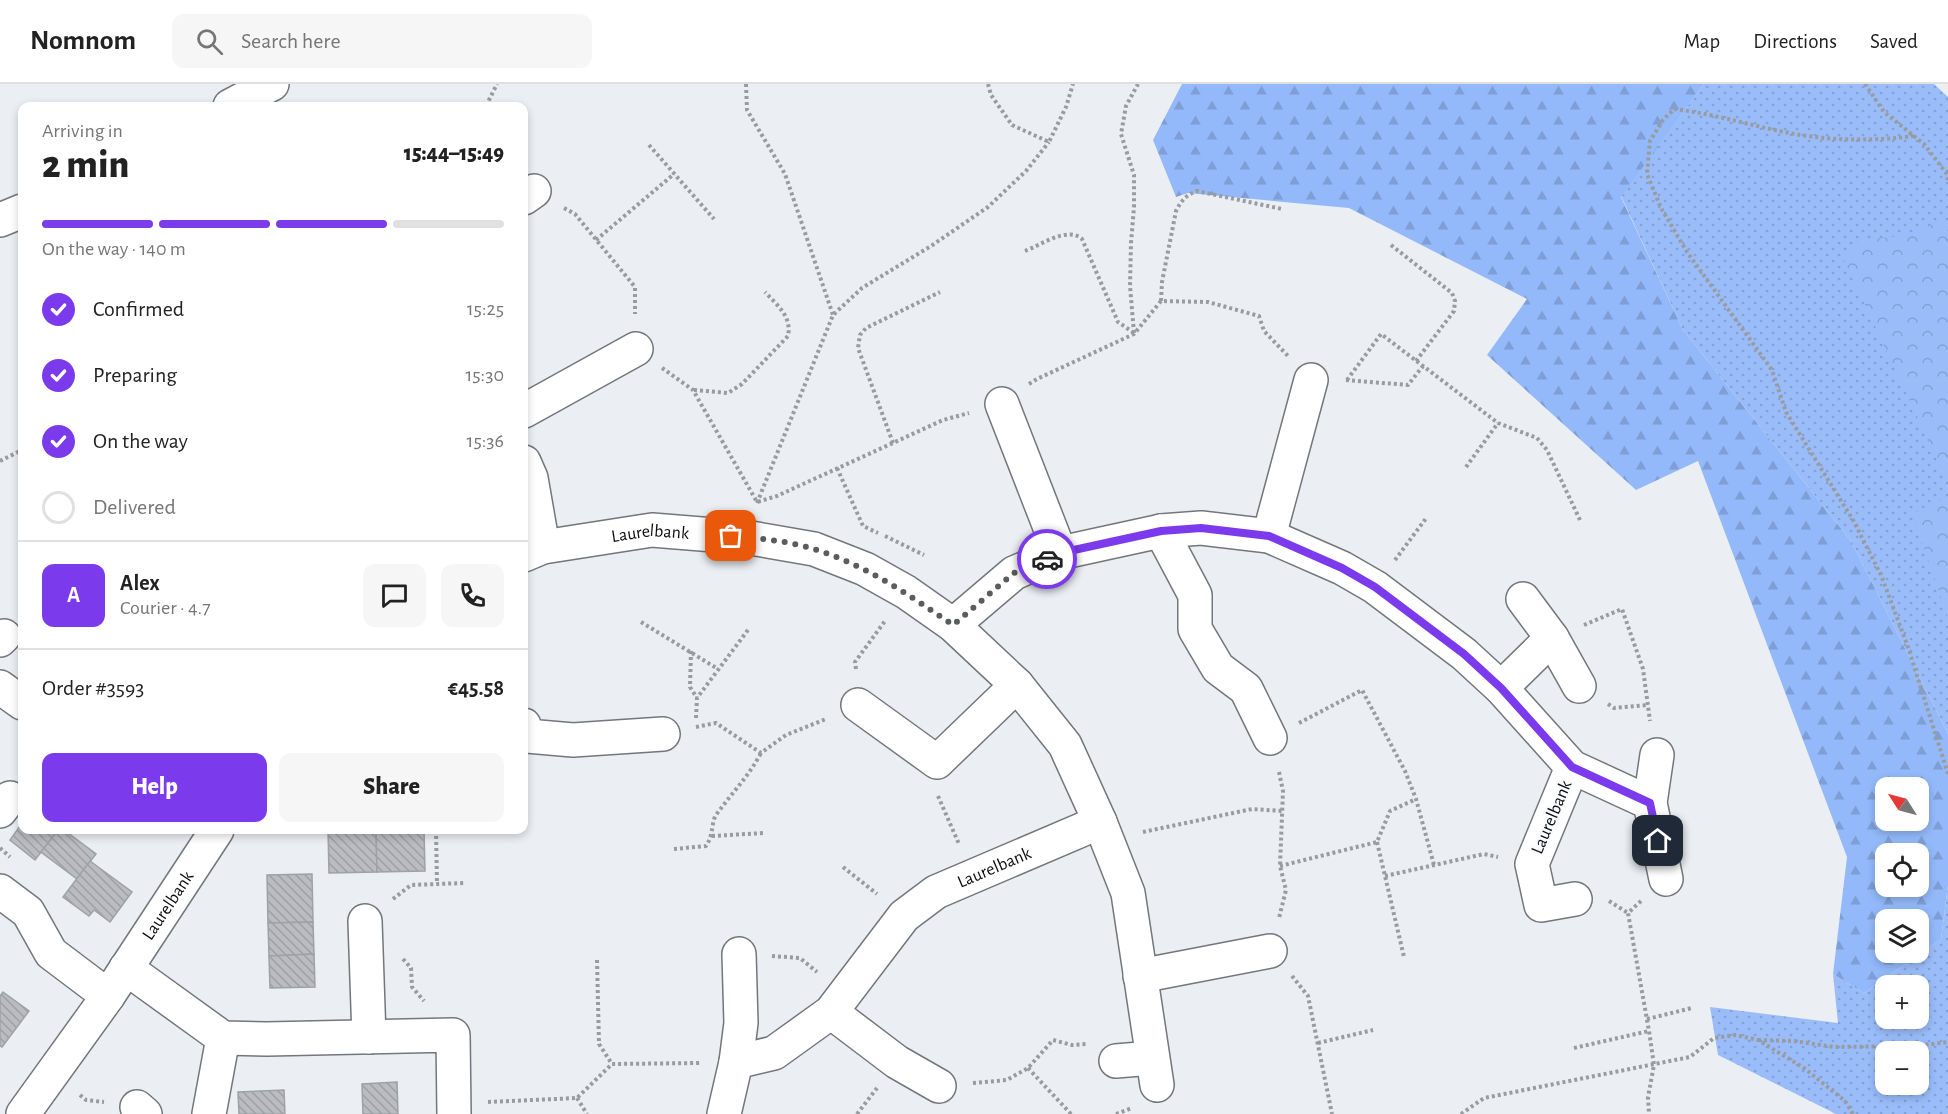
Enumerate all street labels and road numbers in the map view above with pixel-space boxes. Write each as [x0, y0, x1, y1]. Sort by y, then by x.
street label: Laurelbank [610, 522, 691, 546]
street label: Laurelbank [1528, 777, 1576, 857]
street label: Laurelbank [955, 844, 1035, 892]
street label: Laurelbank [139, 867, 198, 943]

